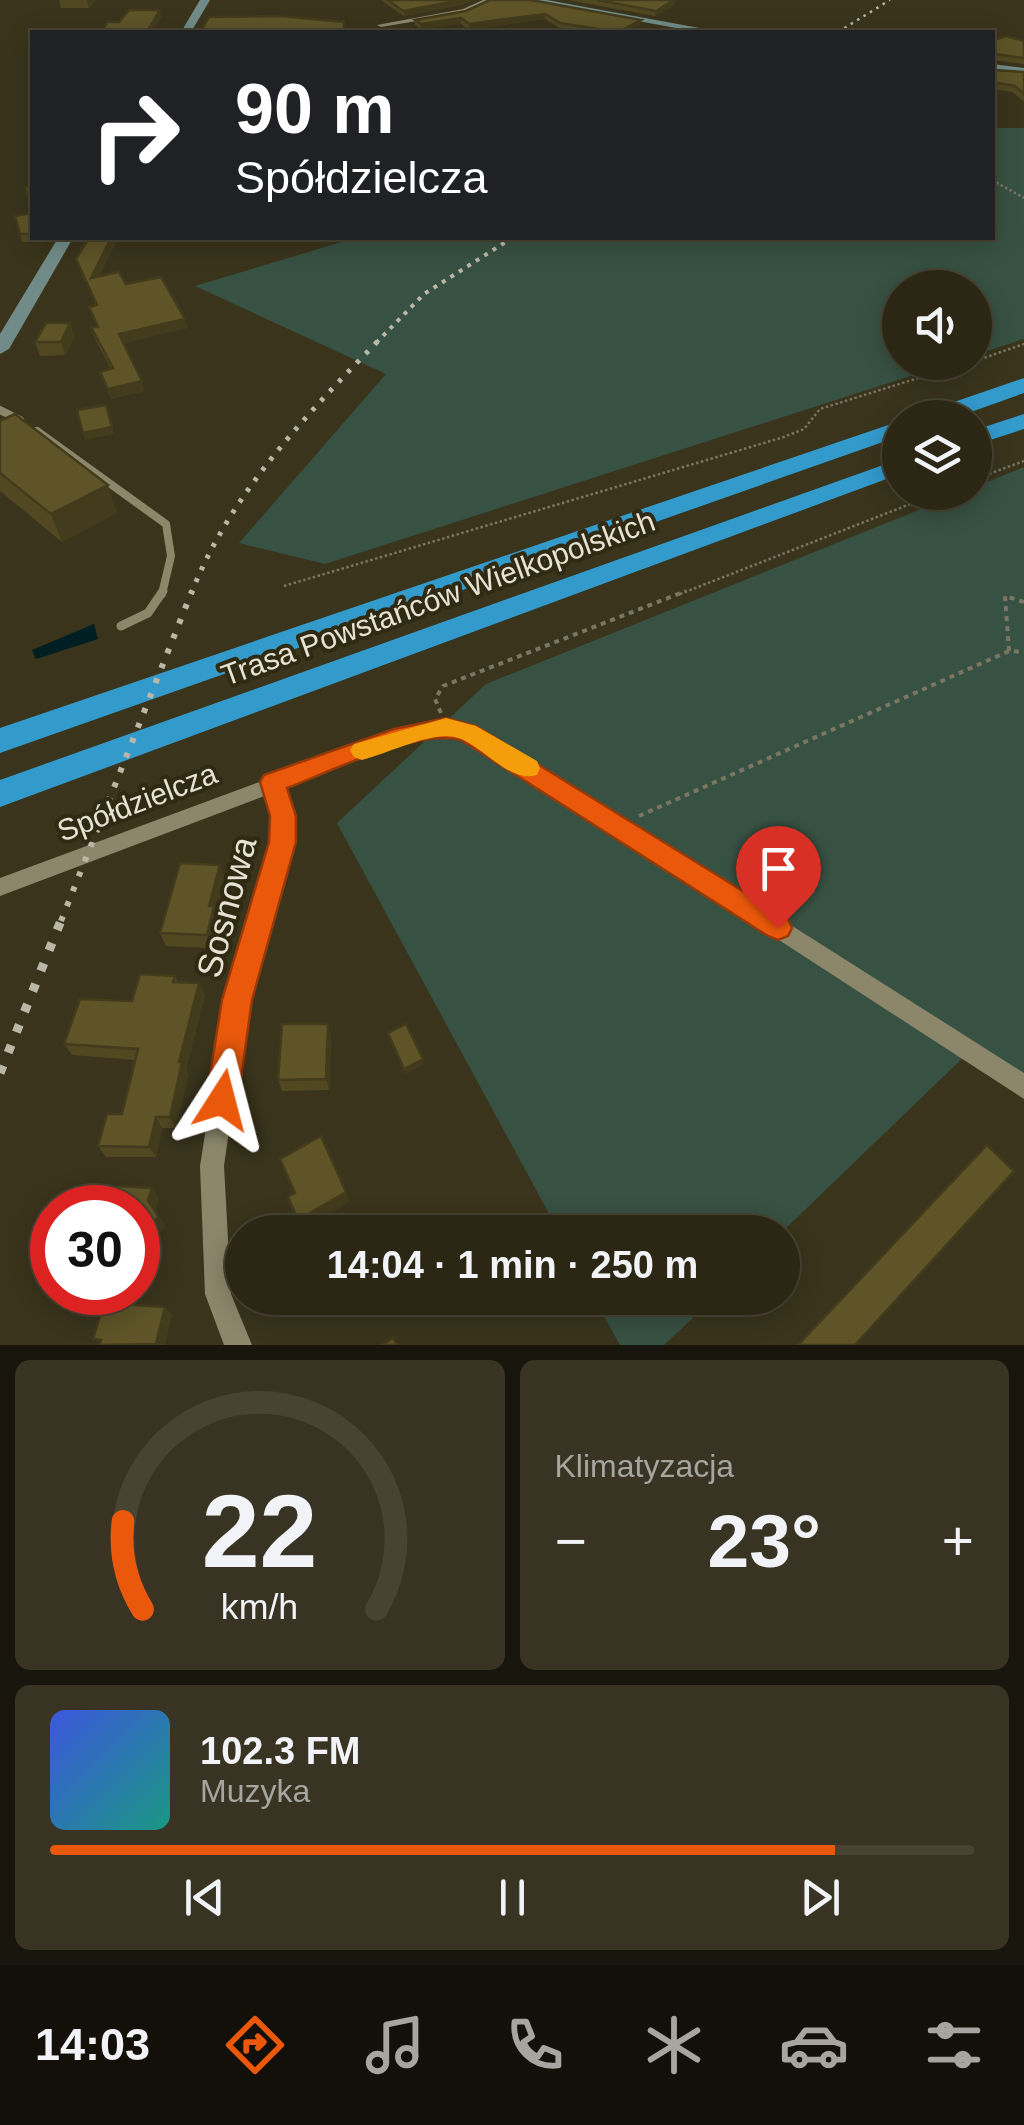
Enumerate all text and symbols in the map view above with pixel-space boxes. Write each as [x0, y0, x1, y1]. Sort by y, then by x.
icon: right [70, 70, 200, 200]
text: 90 m [235, 70, 395, 148]
text: Spółdzielcza [235, 152, 488, 203]
map controls [882, 270, 992, 510]
button: sound [882, 270, 992, 380]
button: layers [882, 400, 992, 510]
street label: Trasa Powstańców Wielkopolskich [217, 504, 659, 692]
street label: Spółdzielcza [52, 756, 222, 848]
pin [736, 826, 821, 929]
street label: Sosnowa [189, 832, 264, 982]
icon: arrive [751, 841, 806, 896]
position arrow [170, 1048, 274, 1152]
speed limit sign: 30 [30, 1185, 160, 1315]
text: 14:04 · 1 min · 250 m [327, 1244, 698, 1286]
text: Klimatyzacja [555, 1448, 734, 1484]
text: 22 [202, 1473, 318, 1589]
text: 23° [708, 1499, 821, 1583]
text: − [555, 1510, 587, 1572]
text: + [942, 1510, 974, 1572]
text: km/h [221, 1587, 298, 1627]
text: 102.3 FM [200, 1730, 361, 1772]
text: Muzyka [200, 1773, 310, 1809]
icon: previous [177, 1870, 232, 1925]
icon: pause [485, 1870, 540, 1925]
icon: next [793, 1870, 848, 1925]
icon: directions [220, 2010, 290, 2080]
icon: music [360, 2010, 430, 2080]
icon: phone [500, 2010, 570, 2080]
icon: climate [639, 2010, 709, 2080]
icon: car [779, 2010, 849, 2080]
icon: filters [919, 2010, 989, 2080]
text: 14:03 [35, 2019, 150, 2070]

